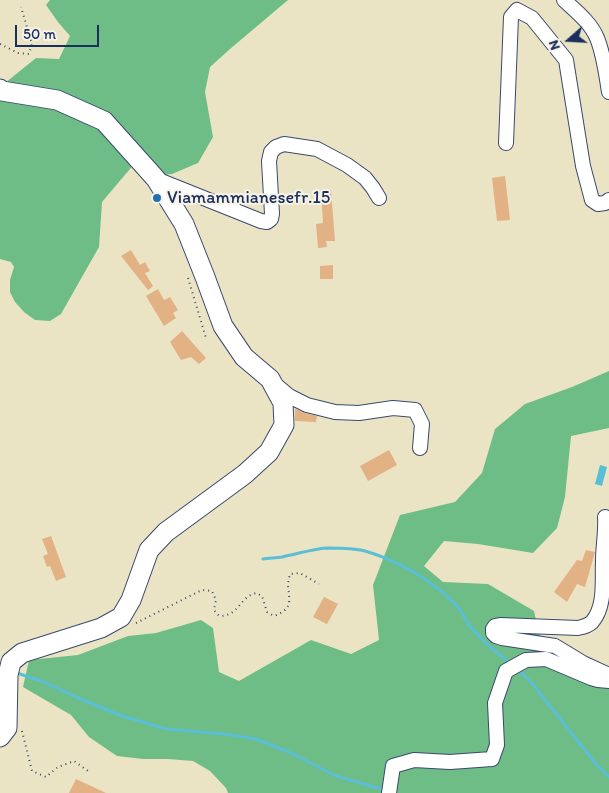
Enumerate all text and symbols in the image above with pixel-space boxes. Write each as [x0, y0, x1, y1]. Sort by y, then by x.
scale bar [18, 15, 101, 47]
north arrow [544, 15, 594, 65]
text: 50 m [23, 25, 56, 43]
text: N [545, 38, 564, 52]
place label: Viamammianesefr.15 [167, 187, 330, 209]
marker: Viamammianesefr.15 [151, 192, 163, 204]

